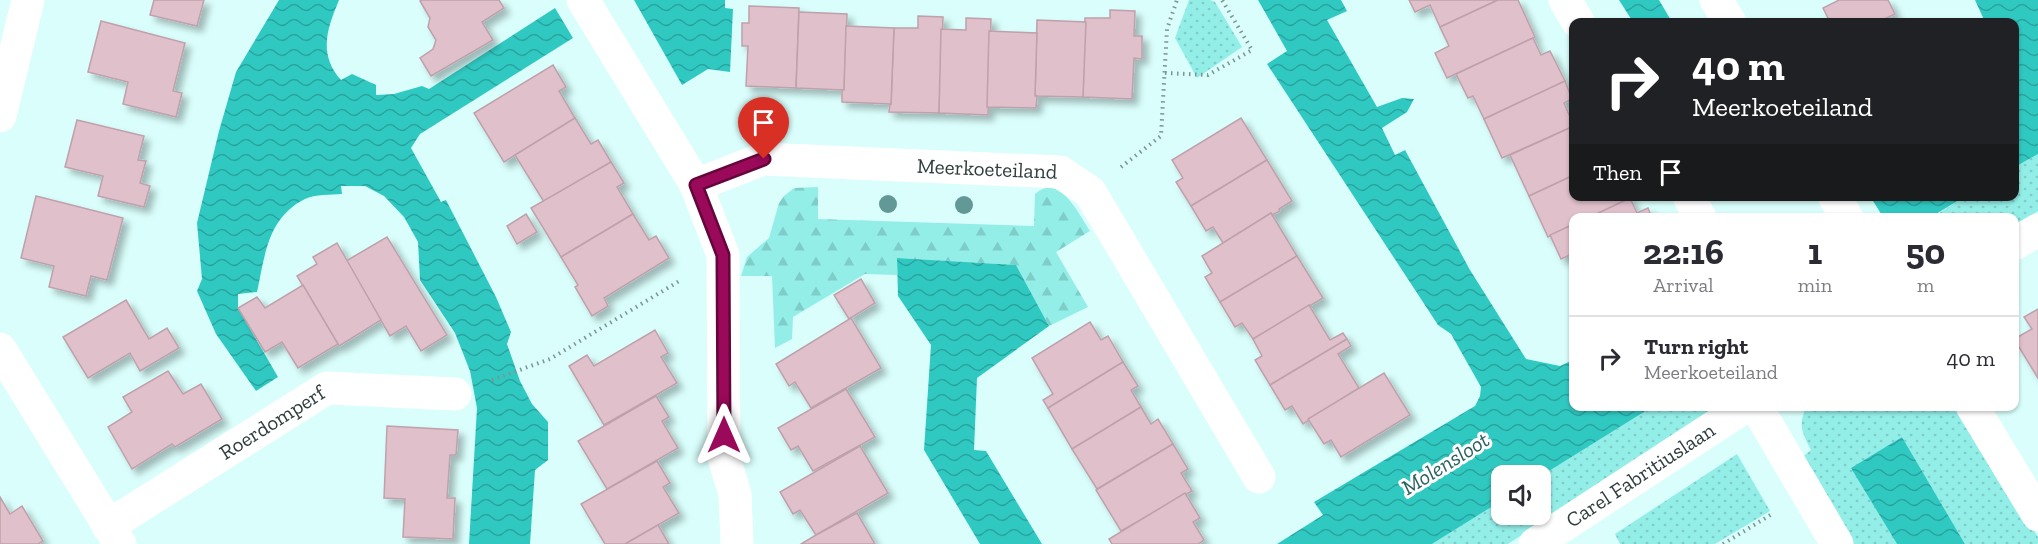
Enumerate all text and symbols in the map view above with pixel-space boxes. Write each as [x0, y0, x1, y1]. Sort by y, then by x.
text: 40 m [1692, 40, 1785, 91]
icon: right [1593, 42, 1671, 120]
text: Meerkoeteiland [1692, 91, 1873, 123]
pin [738, 97, 789, 159]
icon: arrive [747, 106, 780, 139]
street label: Meerkoeteiland [916, 153, 1058, 184]
icon: arrive [1654, 156, 1687, 189]
text: Then [1593, 159, 1642, 186]
text: 22:16 [1643, 230, 1724, 273]
text: 1 [1808, 230, 1822, 273]
text: 50 [1906, 230, 1945, 273]
text: Arrival [1653, 273, 1714, 297]
text: min [1798, 273, 1832, 297]
text: m [1917, 273, 1934, 297]
text: Turn right [1644, 333, 1748, 360]
icon: right [1593, 342, 1626, 375]
text: 40 m [1946, 345, 1995, 372]
text: Meerkoeteiland [1644, 360, 1778, 384]
street label: Roerdomperf [215, 379, 330, 465]
position arrow [692, 403, 756, 467]
street label: Carel Fabritiuslaan [1561, 417, 1719, 532]
water label: Molensloot [1396, 426, 1495, 501]
map controls [1491, 465, 1551, 525]
button: sound [1491, 465, 1551, 525]

